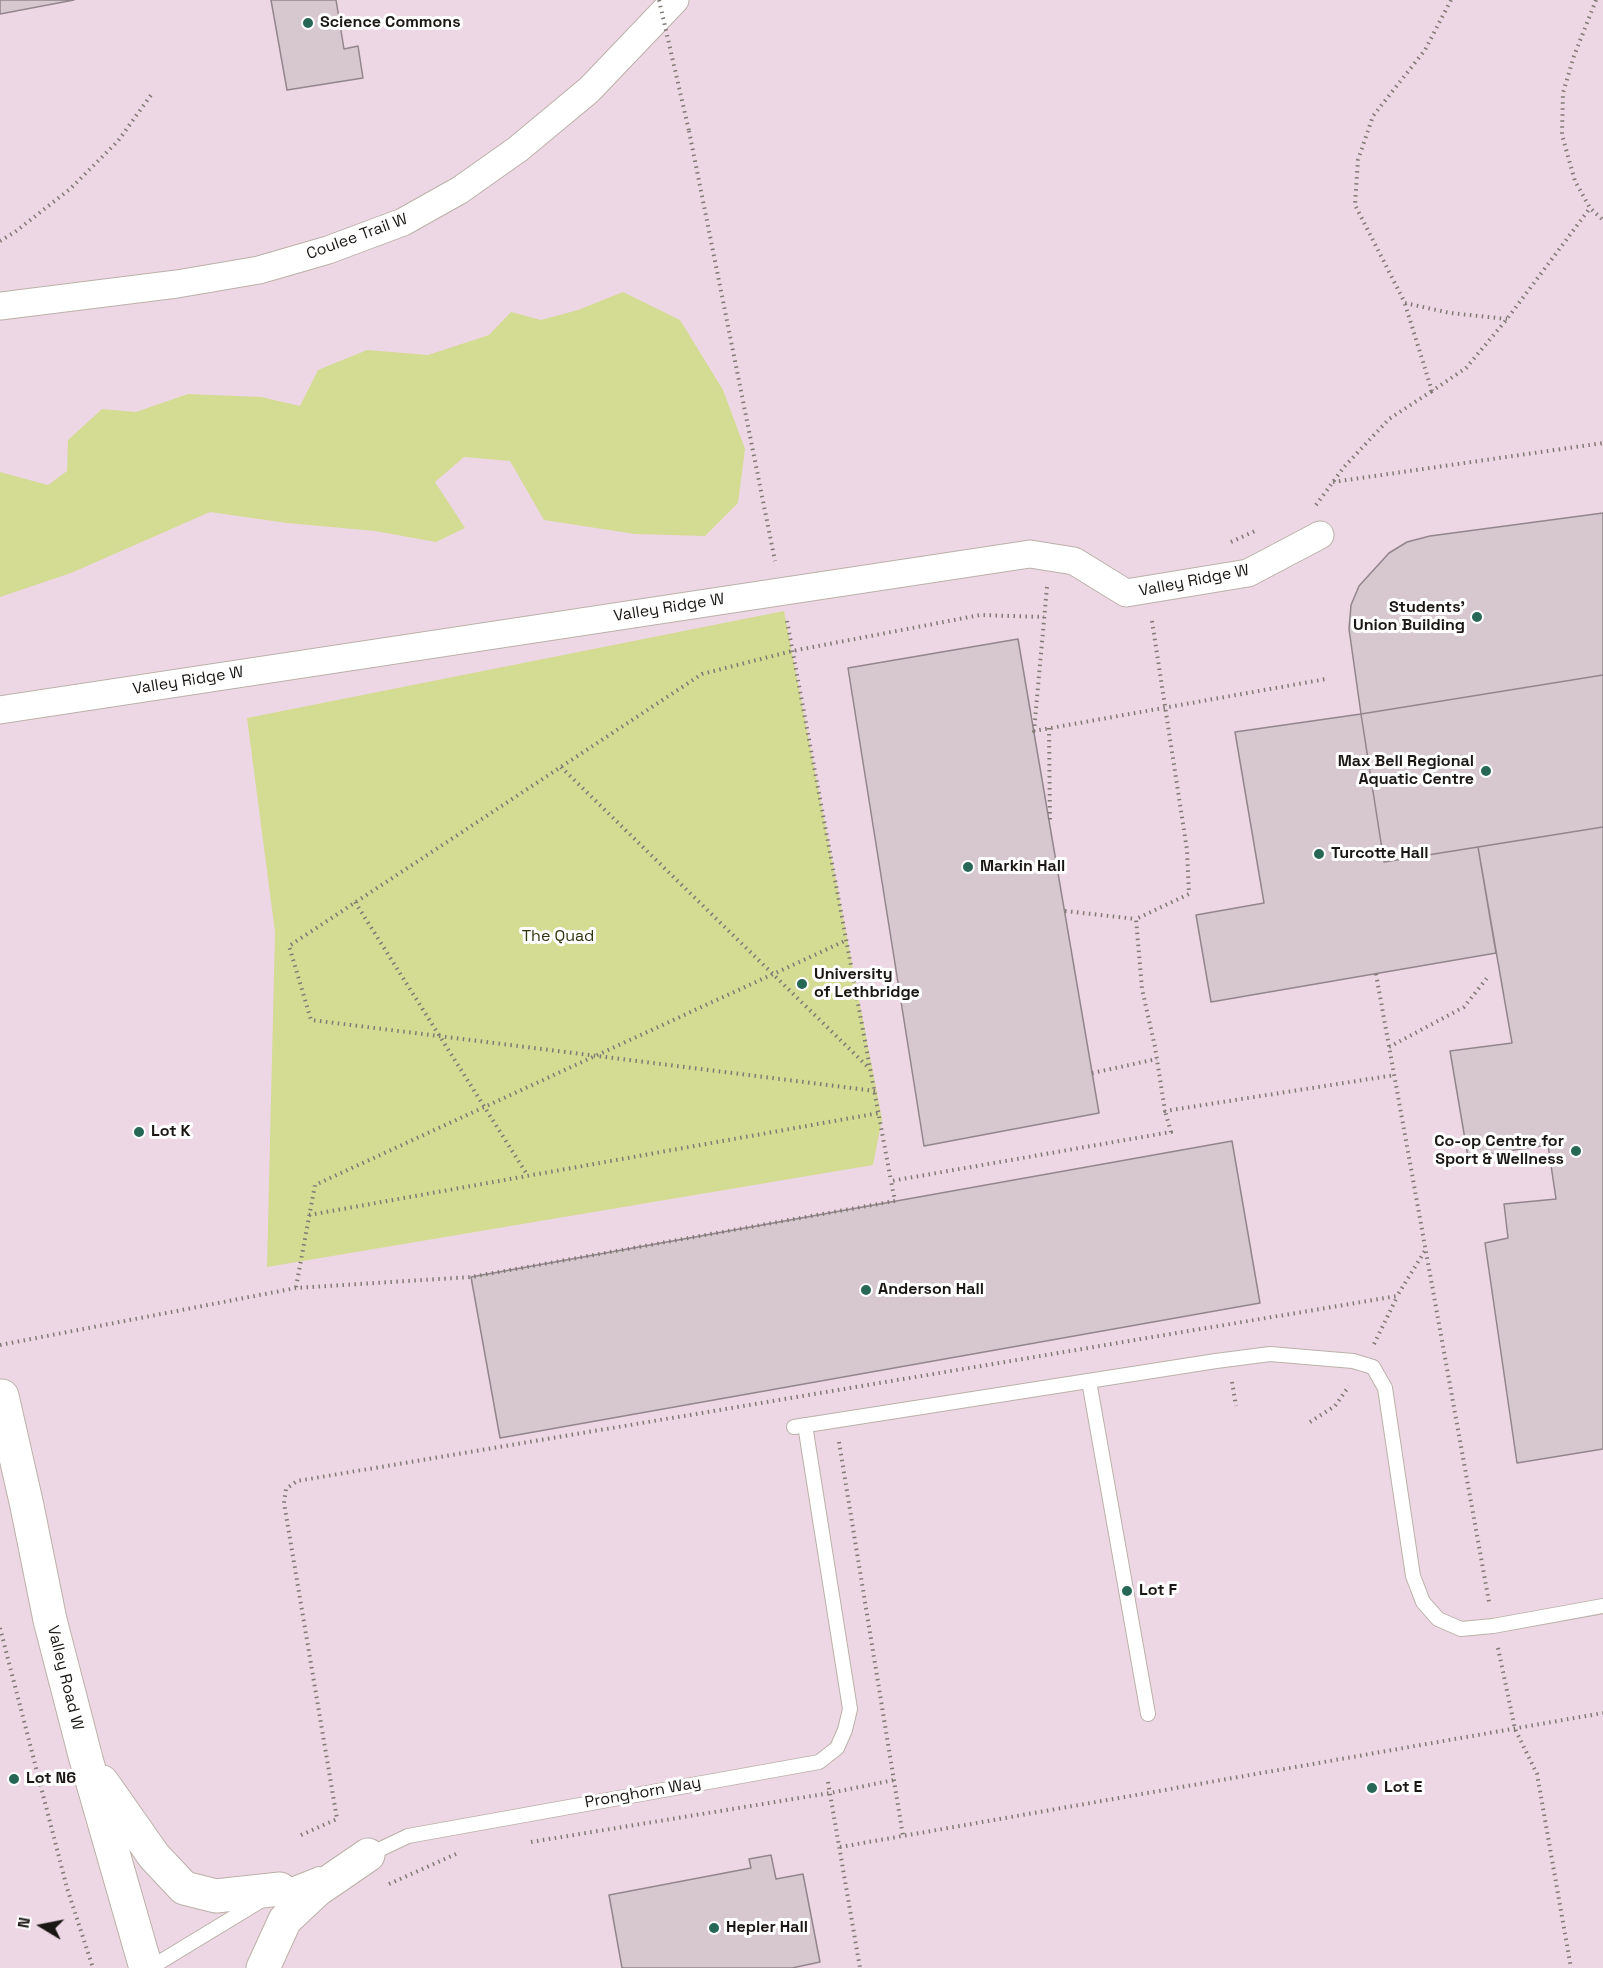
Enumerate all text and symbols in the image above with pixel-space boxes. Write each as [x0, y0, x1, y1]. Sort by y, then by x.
place label: Science Commons [320, 13, 461, 33]
marker: Science Commons [301, 16, 315, 30]
street label: Coulee Trail W [304, 210, 410, 264]
street label: Valley Ridge W [1137, 561, 1251, 601]
street label: Valley Ridge W [612, 590, 726, 626]
place label: Students' Union Building [1353, 598, 1465, 636]
marker: Students' Union Building [1470, 610, 1484, 624]
street label: Valley Ridge W [131, 663, 245, 699]
place label: Max Bell Regional Aquatic Centre [1338, 752, 1474, 790]
marker: Max Bell Regional Aquatic Centre [1479, 764, 1493, 778]
place label: Turcotte Hall [1331, 844, 1428, 864]
marker: Turcotte Hall [1312, 847, 1326, 861]
place label: Markin Hall [980, 857, 1065, 877]
marker: Markin Hall [961, 860, 975, 874]
park label: The Quad [522, 927, 594, 947]
place label: University of Lethbridge [814, 965, 920, 1003]
marker: University of Lethbridge [795, 977, 809, 991]
place label: Lot K [151, 1122, 191, 1142]
marker: Lot K [132, 1125, 146, 1139]
place label: Co-op Centre for Sport & Wellness [1434, 1132, 1564, 1170]
marker: Co-op Centre for Sport & Wellness [1569, 1144, 1583, 1158]
place label: Anderson Hall [878, 1280, 984, 1300]
marker: Anderson Hall [859, 1283, 873, 1297]
place label: Lot F [1139, 1581, 1177, 1601]
marker: Lot F [1120, 1584, 1134, 1598]
street label: Valley Road W [43, 1624, 87, 1732]
place label: Lot N6 [26, 1769, 76, 1789]
marker: Lot N6 [7, 1772, 21, 1786]
street label: Pronghorn Way [583, 1773, 703, 1813]
place label: Lot E [1384, 1778, 1422, 1798]
marker: Lot E [1365, 1781, 1379, 1795]
north arrow [12, 1896, 72, 1956]
text: N [13, 1916, 35, 1930]
place label: Hepler Hall [726, 1918, 808, 1938]
marker: Hepler Hall [707, 1921, 721, 1935]

